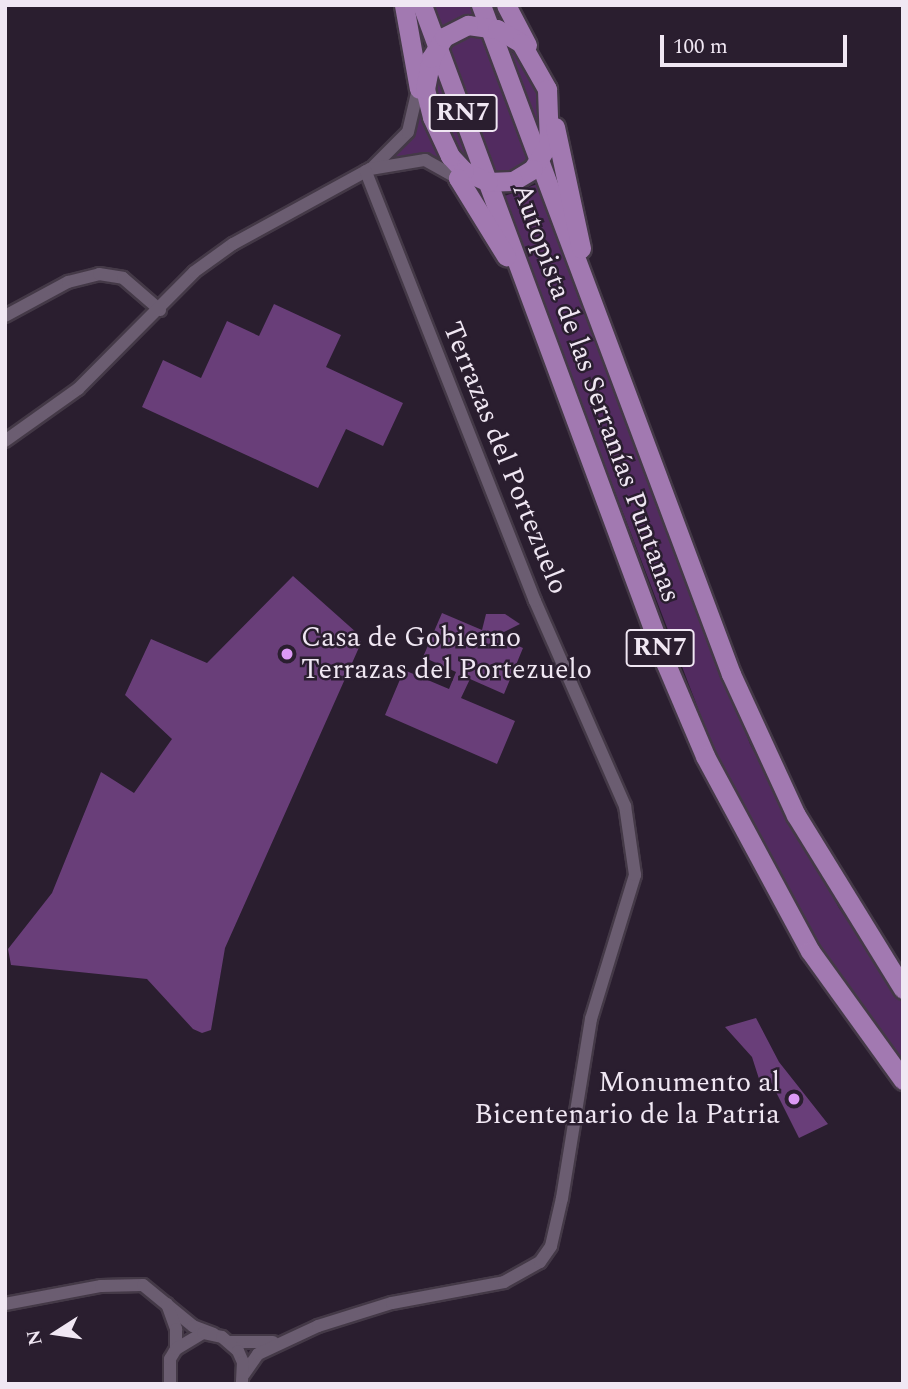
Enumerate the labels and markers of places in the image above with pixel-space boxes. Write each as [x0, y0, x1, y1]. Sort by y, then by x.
place label: Casa de Gobierno Terrazas del Portezuelo [301, 621, 592, 687]
marker: Casa de Gobierno Terrazas del Portezuelo [279, 646, 295, 662]
place label: Monumento al Bicentenario de la Patria [474, 1066, 780, 1132]
marker: Monumento al Bicentenario de la Patria [786, 1091, 802, 1107]

